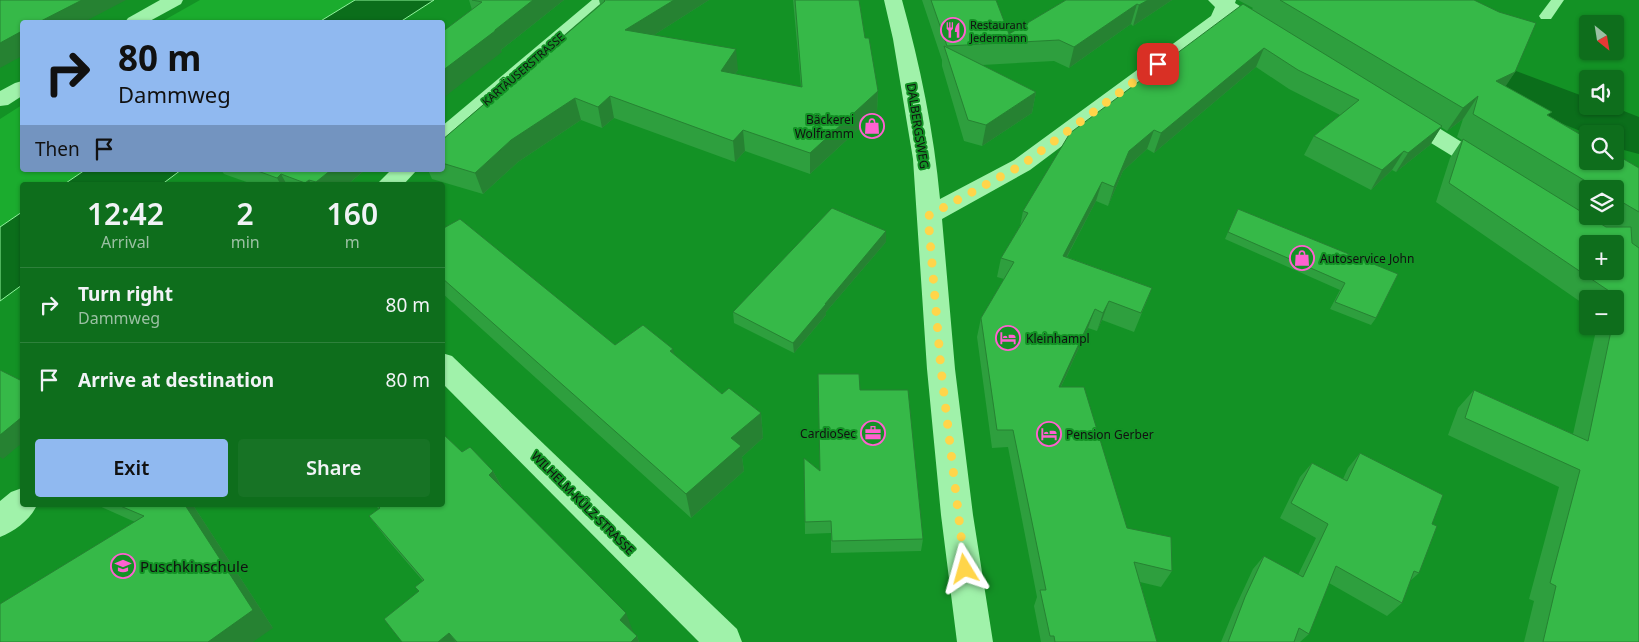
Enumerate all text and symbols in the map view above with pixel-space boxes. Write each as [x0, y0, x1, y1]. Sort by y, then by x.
north arrow [1579, 15, 1624, 60]
map controls [1579, 15, 1624, 335]
restaurant icon: Restaurant Jedermann [940, 17, 966, 43]
place label: Restaurant Jedermann [969, 17, 1027, 45]
street label: KARTÄUSERSTRASSE [479, 29, 567, 109]
text: 80 m [118, 34, 201, 81]
icon: right [35, 40, 100, 105]
pin [1137, 43, 1179, 85]
icon: arrive [1144, 50, 1172, 78]
button: sound [1579, 70, 1624, 115]
text: Dammweg [118, 79, 231, 109]
street label: DALBERGSWEG [903, 82, 933, 170]
place label: Bäckerei Wolframm [795, 111, 854, 142]
shop icon: Bäckerei Wolframm [859, 113, 885, 139]
button: search [1579, 125, 1624, 170]
icon: arrive [90, 135, 118, 163]
text: Then [35, 136, 80, 162]
button: layers [1579, 180, 1624, 225]
text: 12:42 [87, 193, 164, 234]
text: 2 [237, 193, 254, 234]
text: 160 [327, 193, 378, 234]
text: Arrival [101, 231, 150, 253]
text: min [231, 231, 260, 253]
text: m [345, 231, 360, 253]
button: + [1579, 235, 1624, 280]
shop icon: Autoservice John [1289, 245, 1315, 271]
place label: Autoservice John [1320, 250, 1414, 267]
text: Turn right [78, 281, 173, 307]
button: − [1579, 290, 1624, 335]
icon: right [35, 291, 63, 319]
text: 80 m [386, 292, 430, 318]
text: Dammweg [78, 307, 160, 329]
hotel icon: Kleinhampl [995, 325, 1021, 351]
place label: Kleinhampl [1026, 330, 1090, 347]
icon: arrive [35, 366, 63, 394]
text: Arrive at destination [78, 367, 274, 393]
text: 80 m [386, 367, 430, 393]
office icon: CardioSec [860, 420, 886, 446]
hotel icon: Pension Gerber [1036, 421, 1062, 447]
place label: CardioSec [800, 425, 856, 442]
place label: Pension Gerber [1066, 426, 1154, 443]
button: Exit [35, 439, 228, 497]
button: Share [238, 439, 430, 497]
street label: WILHELM-KÜLZ-STRASSE [528, 448, 638, 558]
position arrow [938, 542, 990, 594]
school or university icon: Puschkinschule [110, 553, 136, 579]
place label: Puschkinschule [140, 556, 248, 576]

